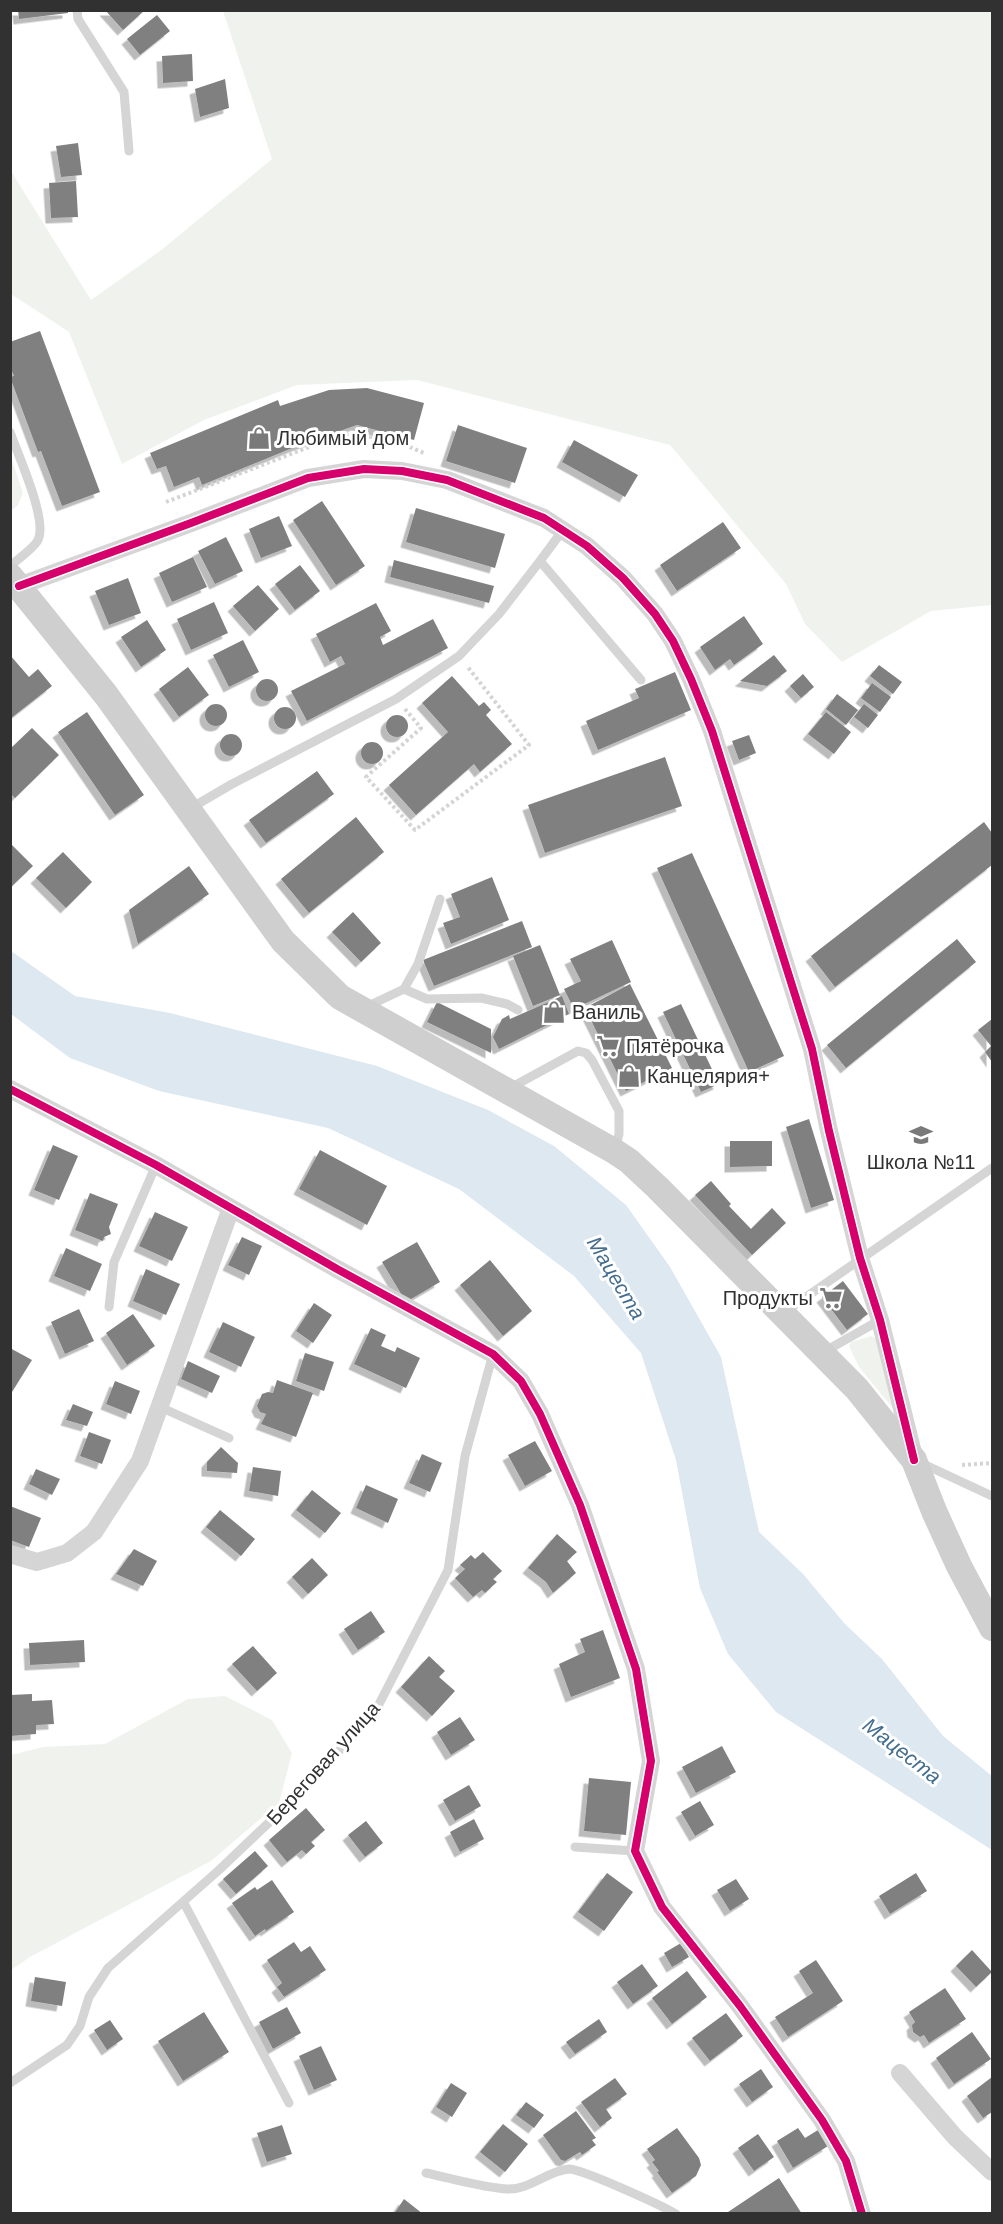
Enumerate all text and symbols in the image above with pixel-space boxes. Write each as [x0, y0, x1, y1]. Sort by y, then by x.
shop icon: Любимый дом [246, 425, 272, 451]
place label: Любимый дом [277, 427, 409, 449]
shop icon: Ваниль [541, 999, 567, 1025]
place label: Ваниль [572, 1001, 641, 1023]
supermarket icon: Пятёрочка [595, 1033, 621, 1059]
place label: Пятёрочка [626, 1035, 725, 1057]
shop icon: Канцелярия+ [616, 1063, 642, 1089]
place label: Канцелярия+ [647, 1065, 770, 1087]
school or university icon: Школа №11 [908, 1122, 934, 1148]
place label: Школа №11 [867, 1151, 975, 1173]
water label: Мацеста [583, 1232, 650, 1323]
supermarket icon: Продукты [818, 1285, 844, 1311]
place label: Продукты [723, 1287, 813, 1309]
street label: Береговая улица [262, 1697, 384, 1829]
water label: Мацеста [859, 1713, 946, 1788]

